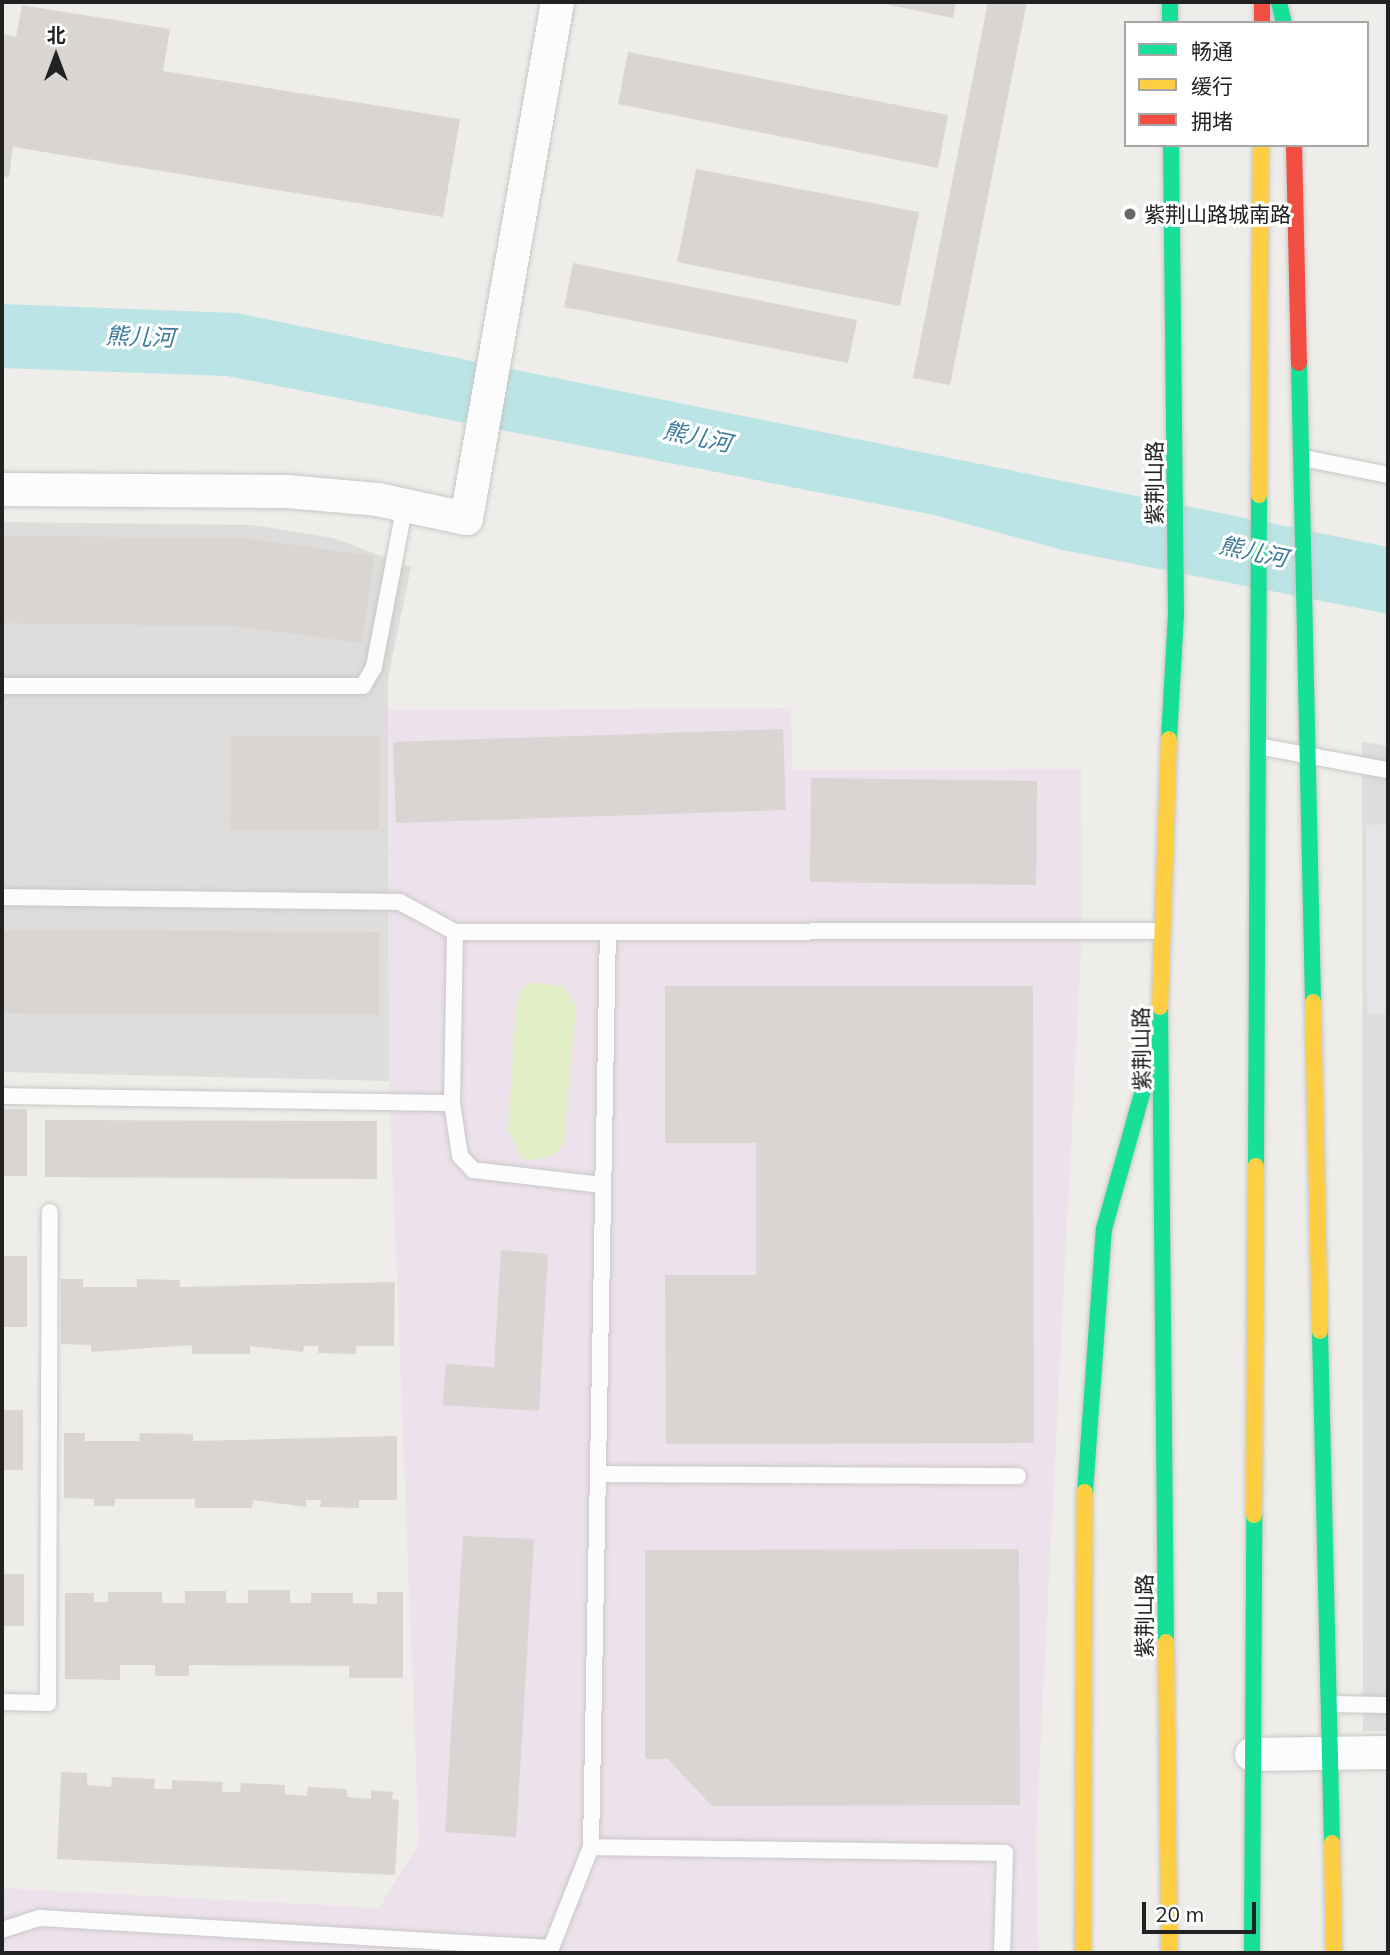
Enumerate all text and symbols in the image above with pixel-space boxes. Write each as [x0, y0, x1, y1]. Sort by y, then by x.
north arrow [21, 21, 91, 91]
legend [1124, 21, 1369, 147]
text: 北 [46, 23, 66, 47]
text: 畅通 [1191, 38, 1233, 64]
text: 缓行 [1191, 73, 1233, 99]
text: 拥堵 [1191, 108, 1233, 134]
place label: 紫荆山路城南路 [1144, 201, 1291, 227]
marker: 紫荆山路城南路 [1122, 206, 1138, 222]
water label: 熊儿河 [105, 322, 175, 352]
water label: 熊儿河 [660, 416, 734, 458]
street label: 紫荆山路 [1141, 441, 1167, 525]
water label: 熊儿河 [1216, 531, 1290, 573]
street label: 紫荆山路 [1128, 1007, 1154, 1091]
street label: 紫荆山路 [1131, 1574, 1157, 1658]
scale bar [1145, 1888, 1259, 1932]
text: 20 m [1155, 1901, 1204, 1927]

